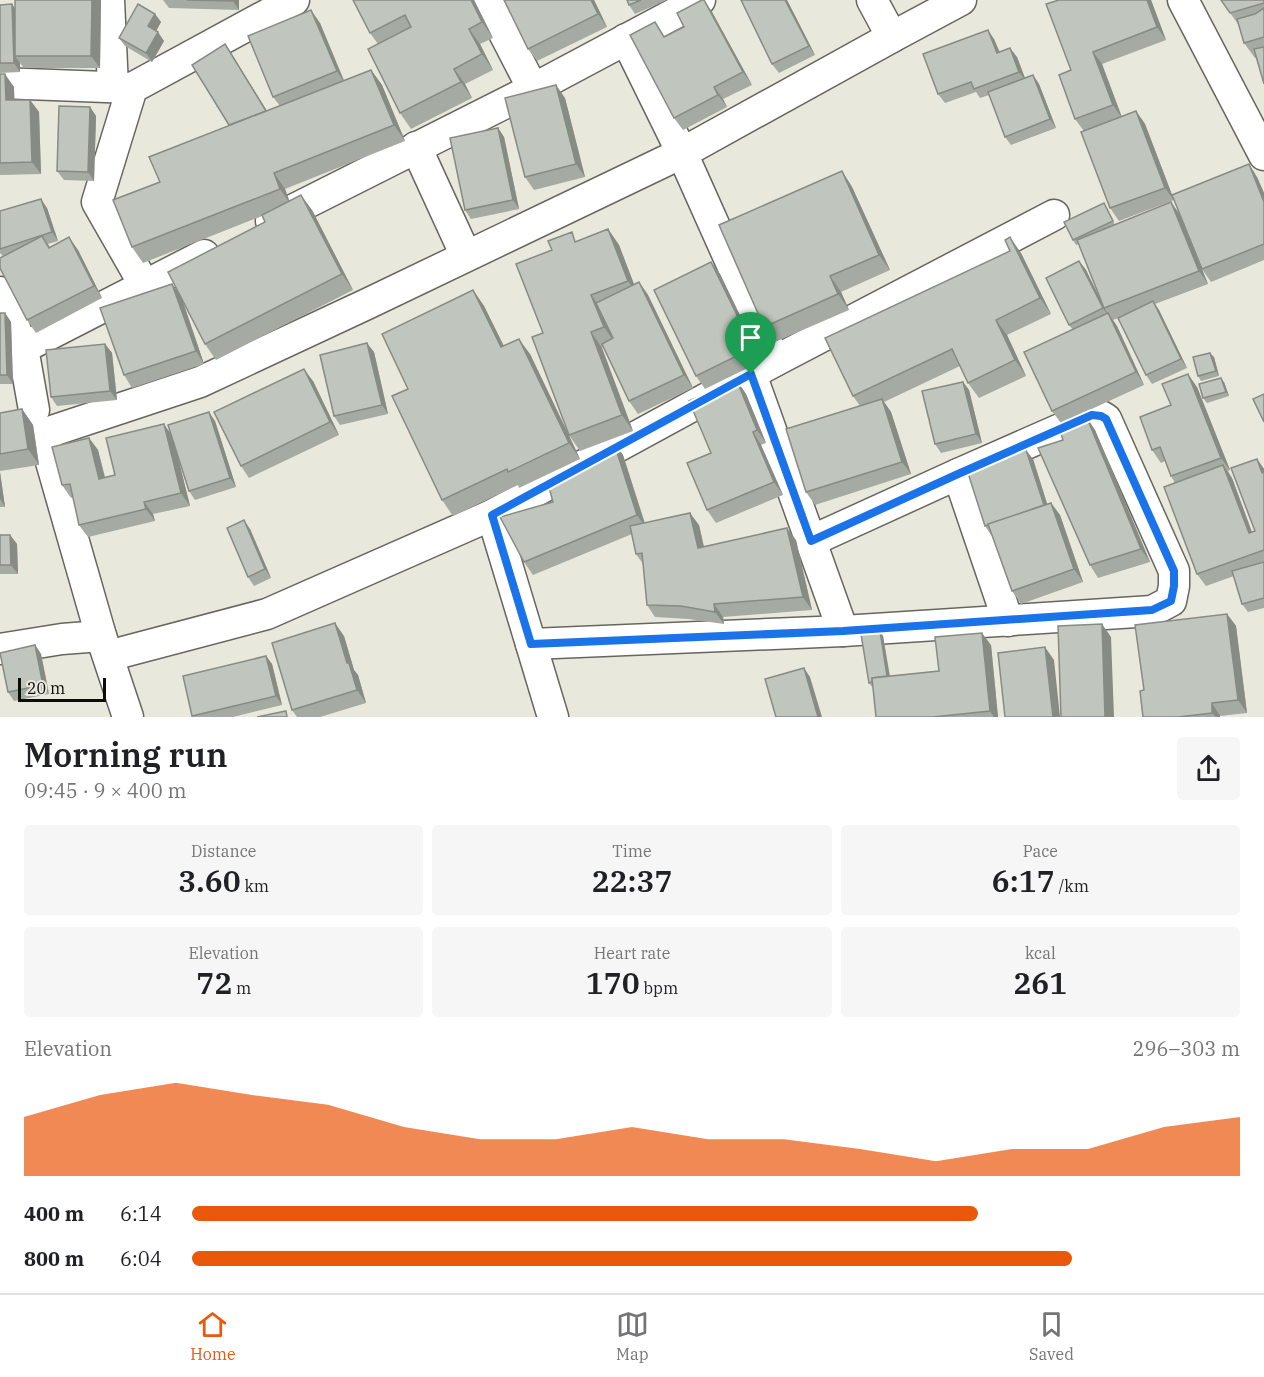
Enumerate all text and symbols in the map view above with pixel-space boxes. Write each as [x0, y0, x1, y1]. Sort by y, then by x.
pin [725, 312, 776, 374]
icon: arrive [734, 321, 767, 354]
scale bar [18, 675, 106, 702]
text: 20 m [27, 678, 65, 698]
text: Morning run [24, 733, 227, 776]
button: share [1177, 737, 1240, 800]
text: 09:45 · 9 × 400 m [24, 777, 187, 804]
text: Distance [191, 841, 256, 861]
text: Time [612, 841, 652, 861]
text: Pace [1023, 841, 1058, 861]
text: 3.60 [178, 861, 241, 900]
text: 22:37 [592, 861, 672, 900]
text: 6:17 [992, 861, 1055, 900]
text: km [241, 876, 269, 896]
text: /km [1055, 876, 1089, 896]
text: Elevation [188, 943, 259, 963]
text: Heart rate [594, 943, 670, 963]
text: kcal [1025, 943, 1056, 963]
text: 72 [196, 963, 232, 1002]
text: 170 [586, 963, 640, 1002]
text: 261 [1013, 963, 1067, 1002]
text: m [232, 978, 251, 998]
text: bpm [640, 978, 678, 998]
text: Elevation [24, 1035, 112, 1062]
text: 296–303 m [1133, 1035, 1240, 1062]
text: 400 m [24, 1200, 84, 1227]
text: 6:14 [120, 1200, 162, 1227]
text: 800 m [24, 1245, 84, 1272]
text: 6:04 [120, 1245, 162, 1272]
tab: Home [190, 1308, 236, 1364]
tab: Map [616, 1308, 649, 1364]
tab: Saved [1029, 1308, 1074, 1364]

